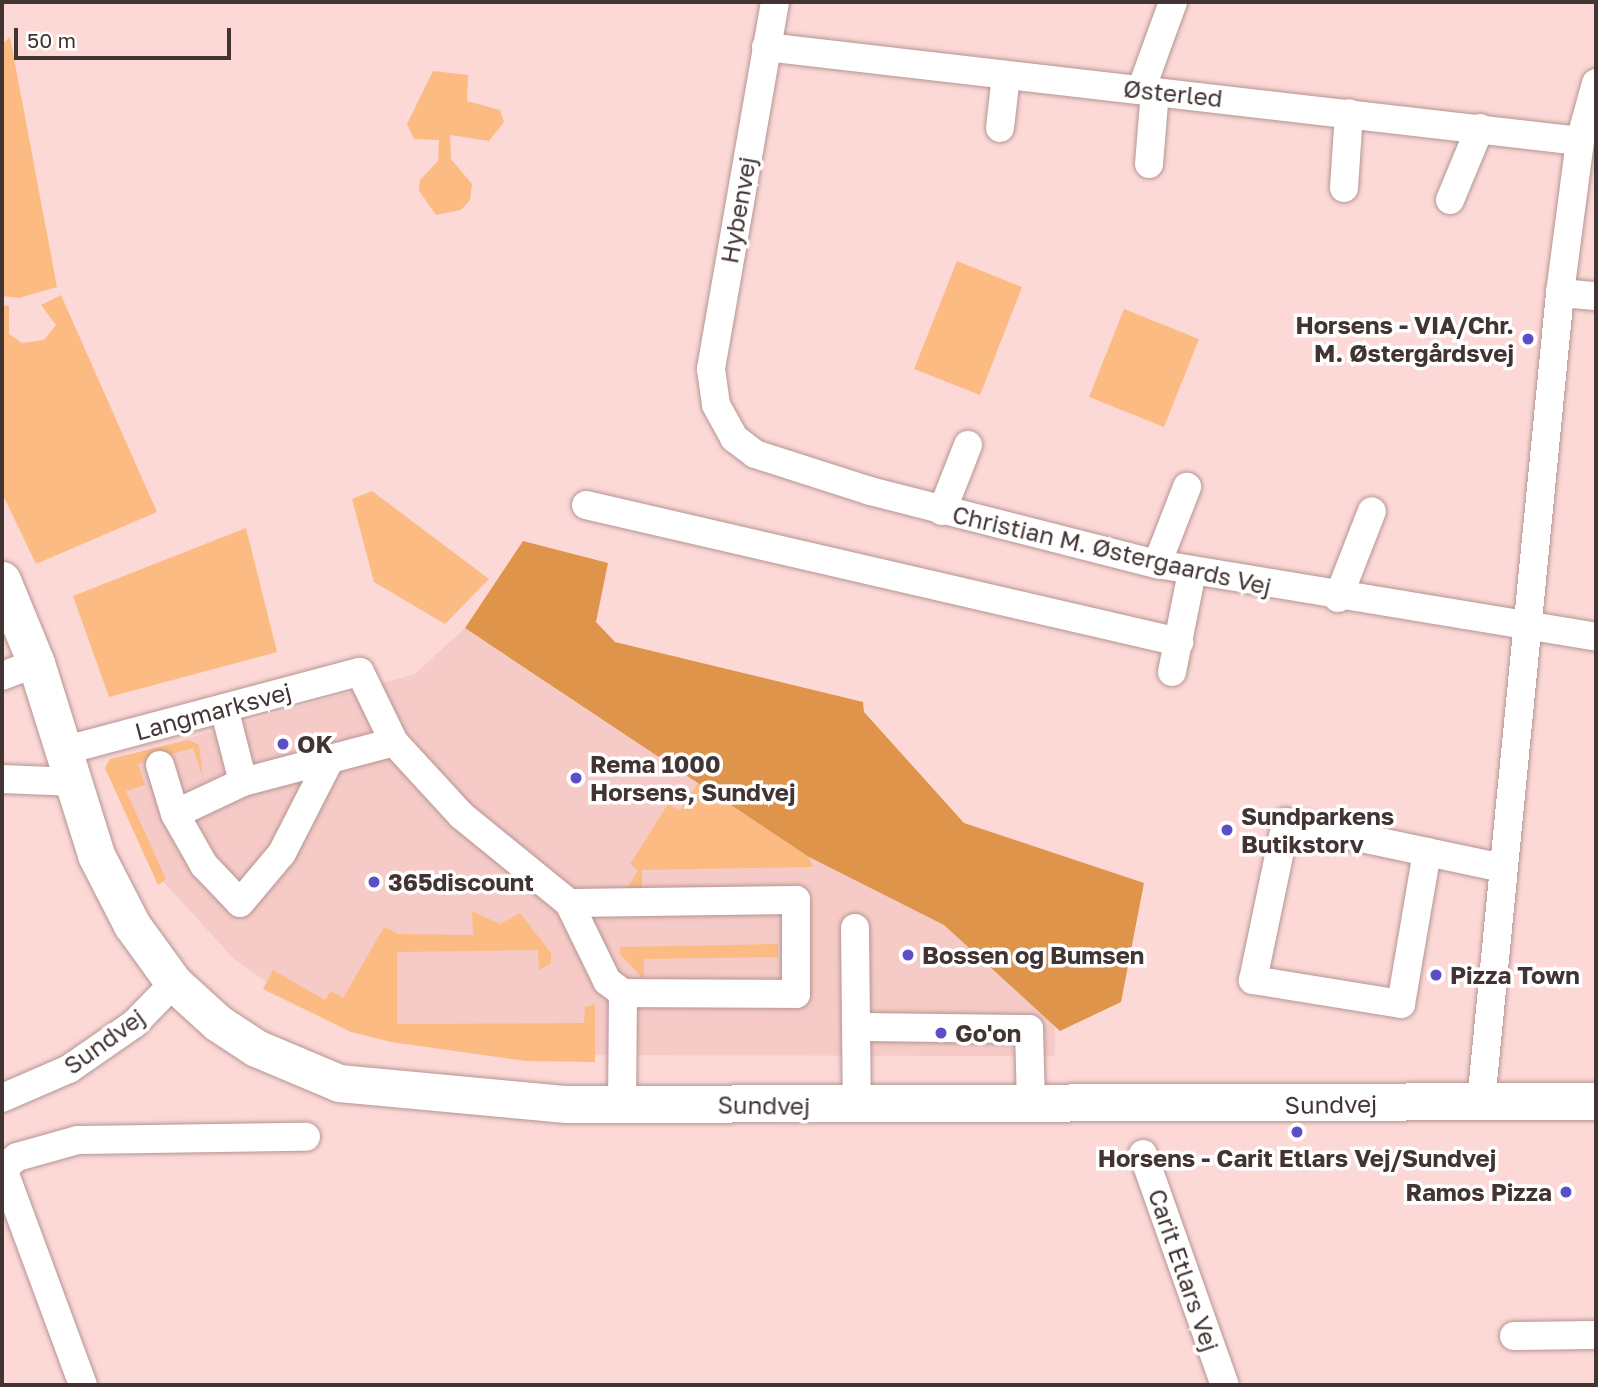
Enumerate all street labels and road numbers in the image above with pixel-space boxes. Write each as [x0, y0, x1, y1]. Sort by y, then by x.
street label: Østerled [1122, 73, 1224, 113]
street label: Hybenvej [714, 154, 762, 266]
street label: Christian M. Østergaards Vej [950, 499, 1274, 601]
street label: Langmarksvej [132, 676, 294, 746]
street label: Sundvej [58, 1002, 150, 1080]
street label: Sundvej [1284, 1089, 1378, 1119]
street label: Sundvej [717, 1090, 811, 1120]
street label: Carit Etlars Vej [1143, 1185, 1225, 1355]

